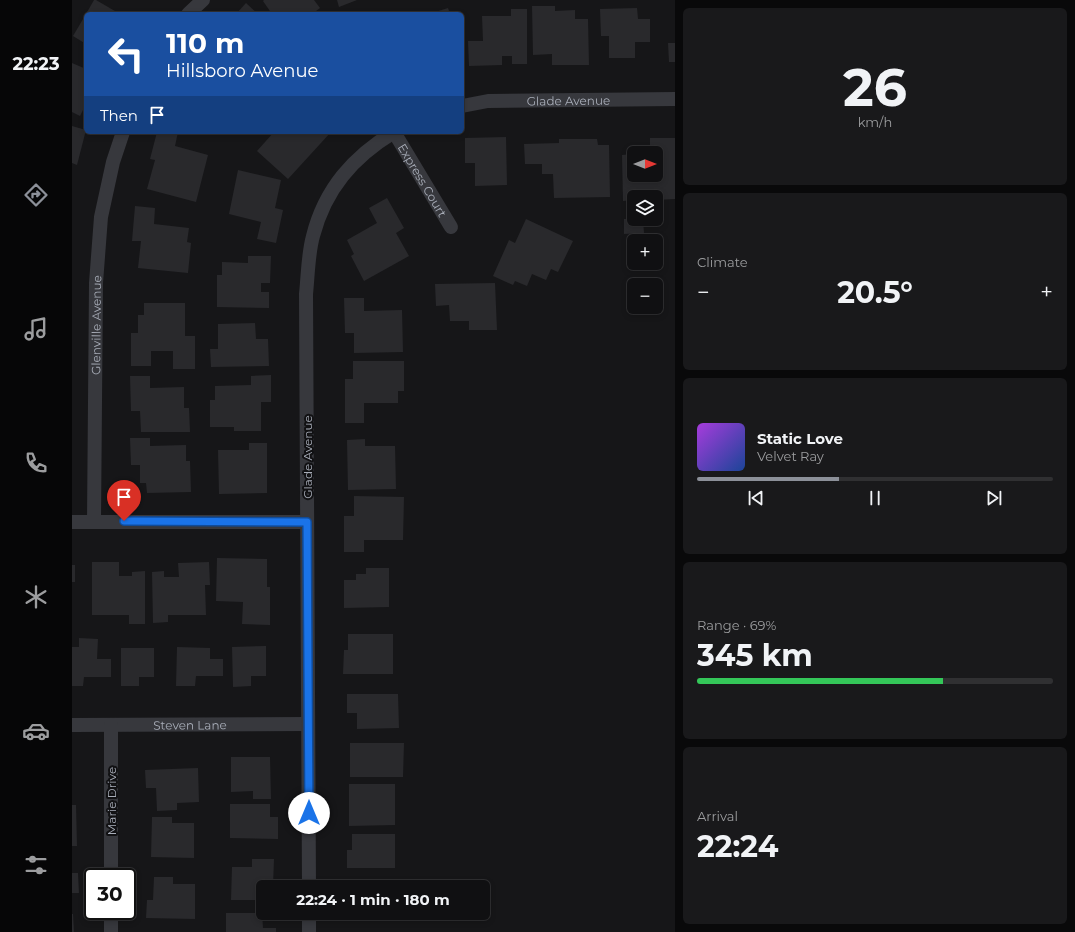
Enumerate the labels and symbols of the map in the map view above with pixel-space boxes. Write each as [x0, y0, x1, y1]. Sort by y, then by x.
street label: Glade Avenue [527, 92, 610, 108]
street label: Express Court [395, 141, 451, 220]
north arrow [627, 146, 663, 182]
street label: Glenville Avenue [88, 275, 104, 375]
street label: Glade Avenue [300, 415, 315, 499]
pin [107, 480, 141, 521]
street label: Steven Lane [153, 717, 227, 732]
street label: Marie Drive [104, 767, 119, 835]
position arrow [288, 792, 330, 834]
speed limit sign: 30 [84, 868, 136, 920]

